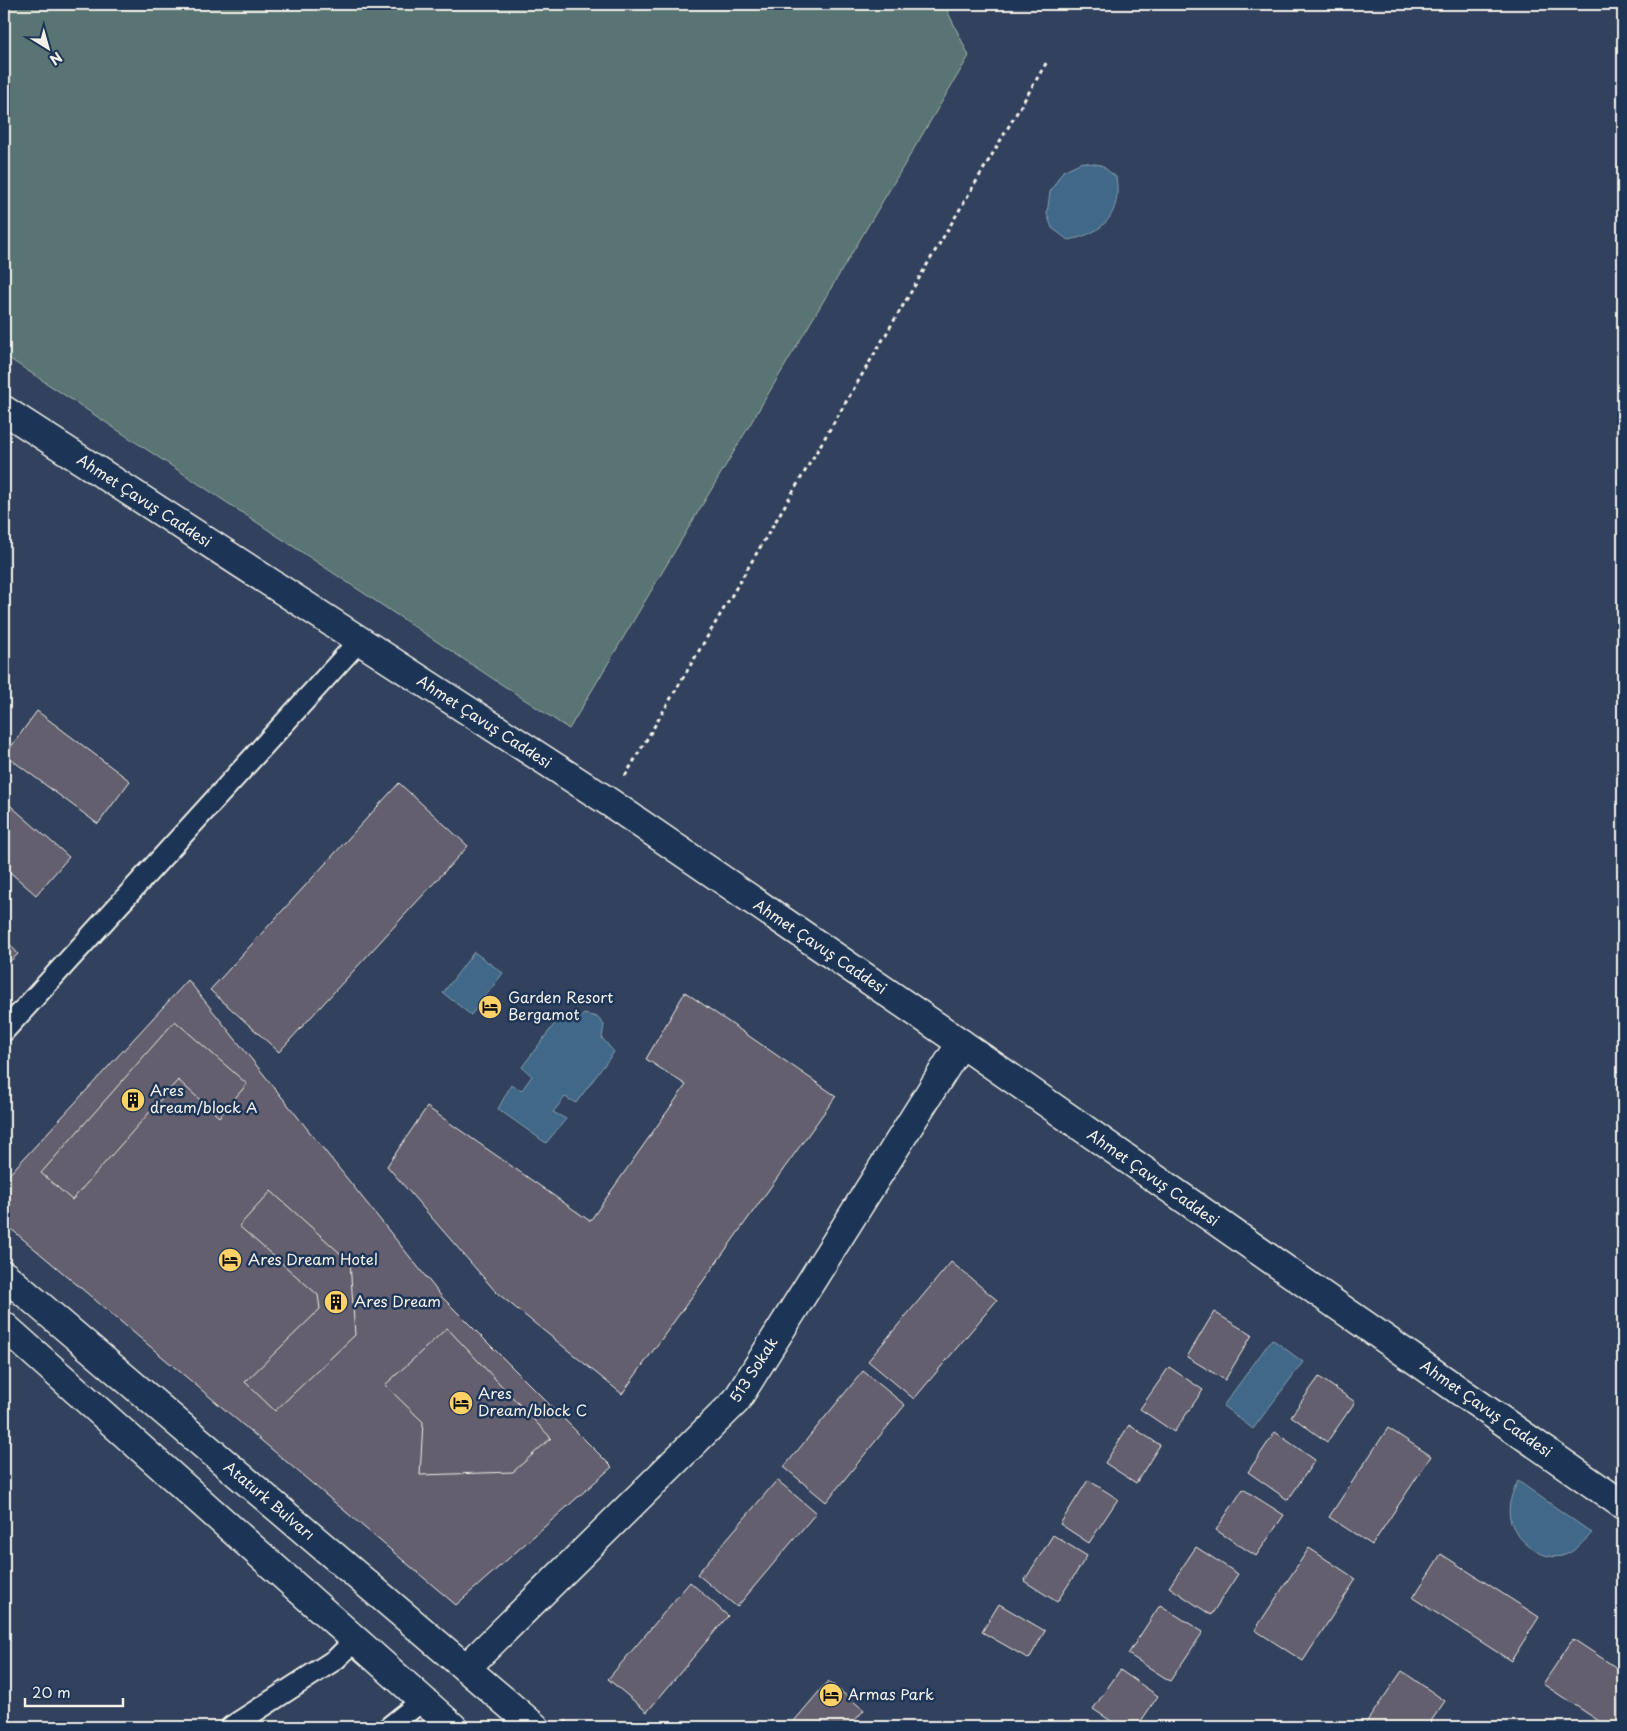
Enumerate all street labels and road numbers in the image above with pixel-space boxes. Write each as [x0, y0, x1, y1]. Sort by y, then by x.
street label: Ahmet Çavuş Caddesi [73, 448, 217, 552]
street label: Ahmet Çavuş Caddesi [413, 669, 557, 773]
street label: Ahmet Çavuş Caddesi [750, 892, 892, 999]
street label: Ahmet Çavuş Caddesi [1083, 1122, 1225, 1231]
street label: 513 Sokak [723, 1331, 783, 1407]
street label: Ahmet Çavuş Caddesi [1416, 1353, 1558, 1462]
street label: Ataturk Bulvarı [219, 1455, 320, 1545]

